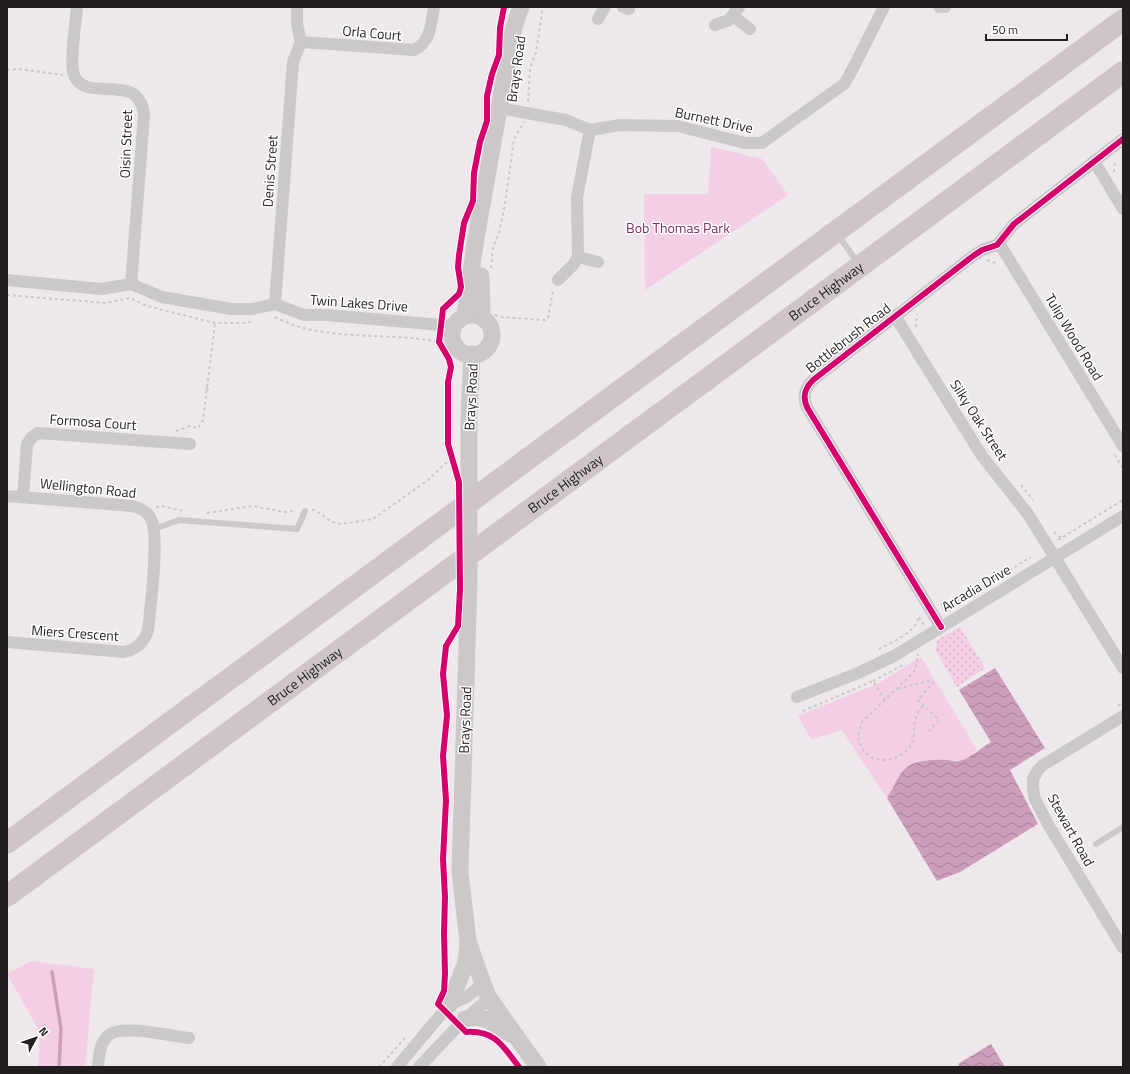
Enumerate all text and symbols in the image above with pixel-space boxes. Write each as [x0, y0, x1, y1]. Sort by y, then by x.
scale bar [986, 16, 1067, 42]
street label: Orla Court [341, 19, 403, 46]
text: 50 m [992, 20, 1018, 39]
street label: Brays Road [500, 34, 531, 104]
street label: Burnett Drive [673, 101, 755, 138]
street label: Oisin Street [114, 109, 137, 179]
street label: Denis Street [257, 134, 283, 208]
park label: Bob Thomas Park [626, 217, 730, 238]
street label: Bruce Highway [784, 256, 868, 326]
street label: Twin Lakes Drive [309, 289, 409, 316]
street label: Tulip Wood Road [1040, 289, 1109, 384]
street label: Bottlebrush Road [801, 298, 895, 378]
street label: Brays Road [458, 363, 483, 431]
street label: Silky Oak Street [945, 375, 1013, 464]
street label: Formosa Court [49, 408, 137, 435]
street label: Bruce Highway [523, 448, 607, 518]
street label: Wellington Road [39, 472, 137, 503]
street label: Arcadia Drive [937, 559, 1014, 616]
street label: Miers Crescent [31, 619, 120, 646]
street label: Bruce Highway [262, 641, 346, 711]
street label: Brays Road [453, 686, 476, 754]
street label: Stewart Road [1043, 790, 1100, 870]
north arrow [16, 1018, 56, 1058]
text: N [35, 1024, 52, 1040]

